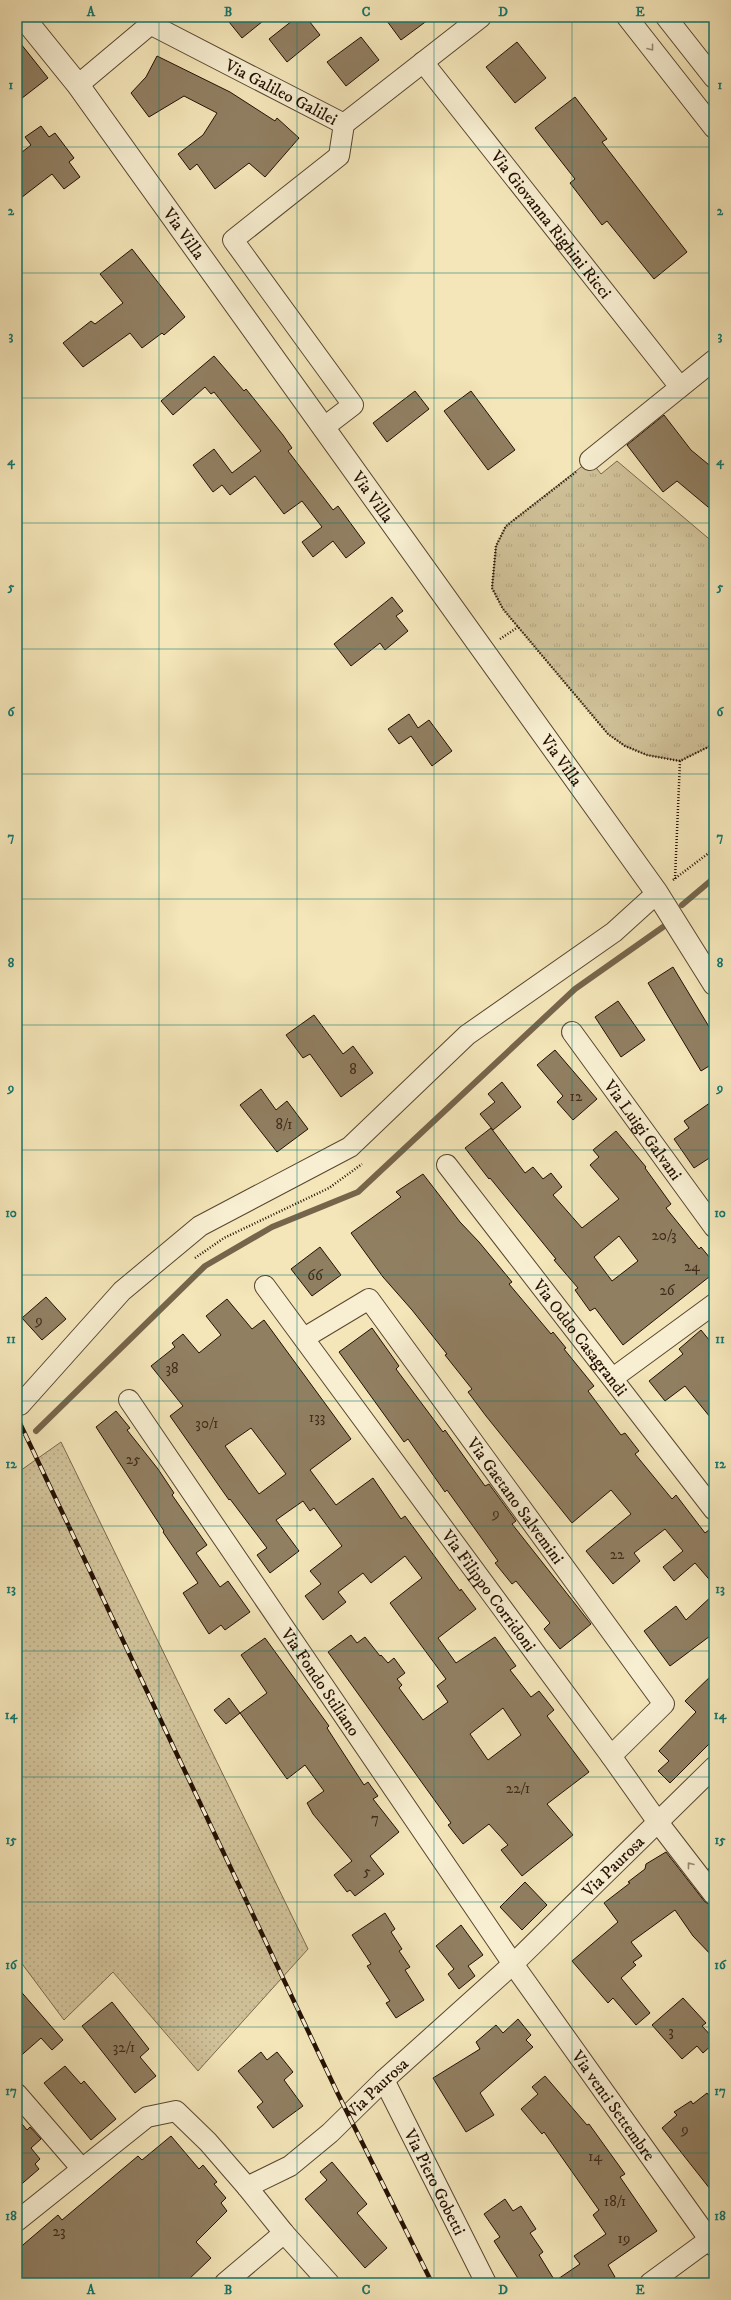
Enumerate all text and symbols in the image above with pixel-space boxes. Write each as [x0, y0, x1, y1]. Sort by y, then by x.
text: A [86, 4, 96, 20]
text: B [224, 4, 232, 20]
text: C [362, 4, 371, 20]
text: D [498, 4, 508, 20]
text: E [635, 4, 645, 20]
one-way arrow [646, 43, 653, 50]
street label: Via Galileo Galilei [220, 54, 341, 131]
text: 1 [9, 77, 14, 93]
text: 1 [718, 77, 723, 93]
street label: Via Giovanna Righini Ricci [485, 146, 616, 304]
text: 2 [8, 203, 15, 219]
street label: Via Villa [157, 203, 210, 265]
text: 2 [717, 203, 724, 219]
text: 3 [9, 328, 14, 344]
text: 3 [718, 328, 723, 344]
text: 4 [6, 453, 15, 470]
text: 4 [715, 453, 724, 470]
street label: Via Villa [346, 466, 399, 528]
text: 5 [7, 579, 15, 595]
text: 5 [716, 579, 724, 595]
text: 6 [8, 704, 16, 720]
text: 6 [717, 704, 725, 720]
street label: Via Villa [534, 730, 587, 791]
text: 7 [8, 829, 15, 845]
text: 7 [717, 829, 724, 845]
text: 8 [8, 955, 15, 971]
text: 8 [717, 955, 724, 971]
house number: 8 [349, 1060, 357, 1079]
street label: Via Luigi Galvani [598, 1075, 686, 1185]
text: 9 [7, 1080, 14, 1096]
text: 9 [716, 1080, 723, 1096]
house number: 12 [570, 1087, 583, 1106]
house number: 8/1 [275, 1115, 293, 1134]
text: 10 [5, 1205, 17, 1221]
text: 10 [714, 1205, 726, 1221]
house number: 20/3 [651, 1226, 677, 1245]
house number: 24 [684, 1257, 700, 1276]
house number: 66 [307, 1266, 324, 1285]
street label: Via Oddo Casagrandi [527, 1274, 632, 1401]
house number: 26 [659, 1281, 676, 1300]
house number: 9 [34, 1311, 43, 1330]
text: 11 [6, 1331, 16, 1347]
text: 11 [715, 1331, 725, 1347]
house number: 38 [165, 1359, 179, 1378]
house number: 133 [309, 1408, 325, 1427]
house number: 30/1 [195, 1414, 219, 1433]
street label: Via Gaetano Salvemini [461, 1432, 568, 1569]
house number: 25 [126, 1450, 141, 1469]
text: 12 [5, 1456, 17, 1472]
text: 12 [714, 1456, 726, 1472]
house number: 9 [491, 1504, 500, 1523]
street label: Via Filippo Corridoni [436, 1525, 540, 1656]
house number: 22 [610, 1545, 625, 1564]
text: 13 [6, 1581, 16, 1597]
text: 13 [715, 1581, 725, 1597]
street label: Via Fondo Stiliano [275, 1623, 365, 1741]
text: 14 [5, 1707, 18, 1724]
text: 14 [714, 1707, 727, 1724]
house number: 22/1 [506, 1779, 530, 1798]
house number: 7 [371, 1809, 379, 1828]
street label: Via Paurosa [577, 1831, 650, 1903]
text: 15 [5, 1832, 17, 1848]
text: 15 [714, 1832, 726, 1848]
house number: 5 [363, 1862, 371, 1881]
one-way arrow [688, 1862, 695, 1869]
text: 16 [5, 1957, 18, 1973]
text: 16 [714, 1957, 727, 1973]
house number: 3 [668, 2022, 674, 2041]
house number: 32/1 [113, 2038, 135, 2057]
street label: Via venti Settembre [566, 2046, 660, 2166]
street label: Via Paurosa [341, 2053, 414, 2124]
text: 17 [5, 2083, 17, 2099]
text: 17 [714, 2083, 726, 2099]
house number: 9 [680, 2120, 689, 2139]
street label: Via Piero Gobetti [398, 2125, 470, 2239]
house number: 14 [588, 2147, 602, 2166]
house number: 18/1 [604, 2192, 626, 2211]
text: 18 [5, 2208, 17, 2224]
text: 18 [714, 2208, 726, 2224]
house number: 23 [53, 2222, 65, 2241]
house number: 19 [618, 2229, 630, 2248]
text: A [86, 2282, 96, 2298]
text: B [224, 2282, 232, 2298]
text: C [362, 2282, 371, 2298]
text: D [498, 2282, 508, 2298]
text: E [635, 2282, 645, 2298]

